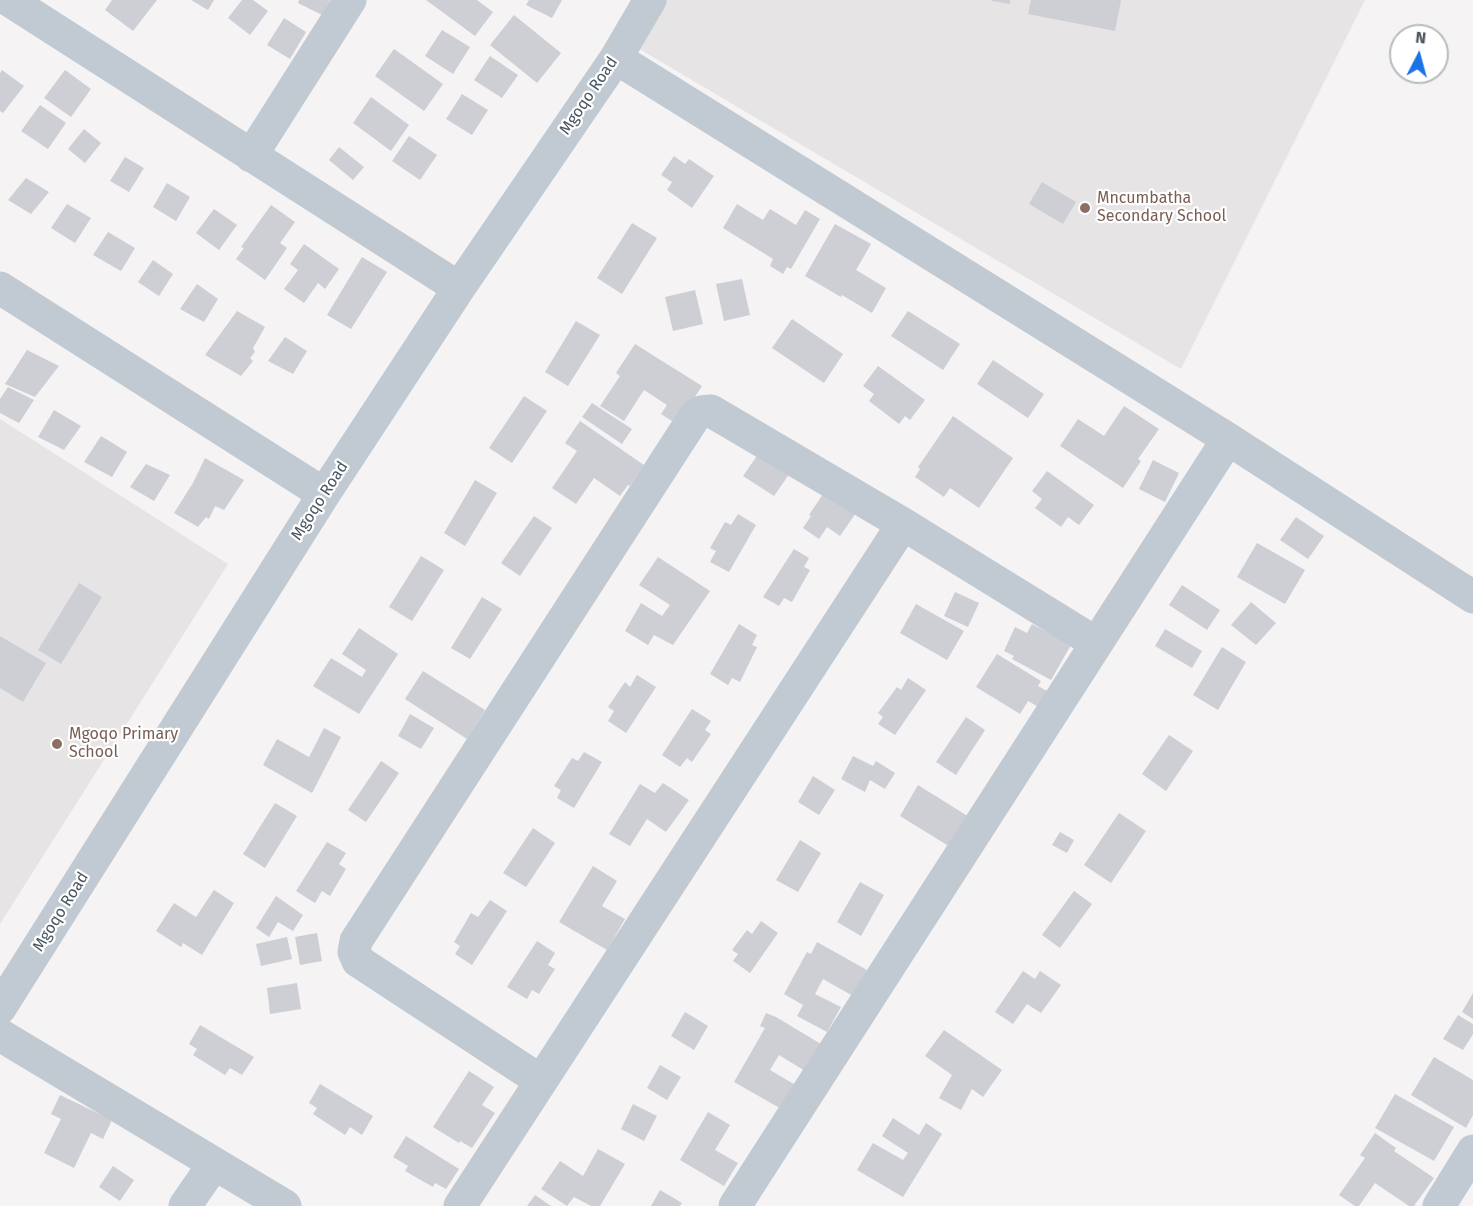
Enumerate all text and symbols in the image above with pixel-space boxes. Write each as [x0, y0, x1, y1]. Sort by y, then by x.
north arrow [1389, 24, 1449, 84]
text: N [1414, 28, 1427, 48]
street label: Mgoqo Road [556, 53, 622, 139]
place label: Mncumbatha Secondary School [1097, 189, 1226, 227]
marker: Mncumbatha Secondary School [1078, 201, 1092, 215]
street label: Mgoqo Road [287, 458, 353, 544]
place label: Mgoqo Primary School [69, 725, 178, 763]
marker: Mgoqo Primary School [50, 737, 64, 751]
street label: Mgoqo Road [29, 869, 93, 955]

